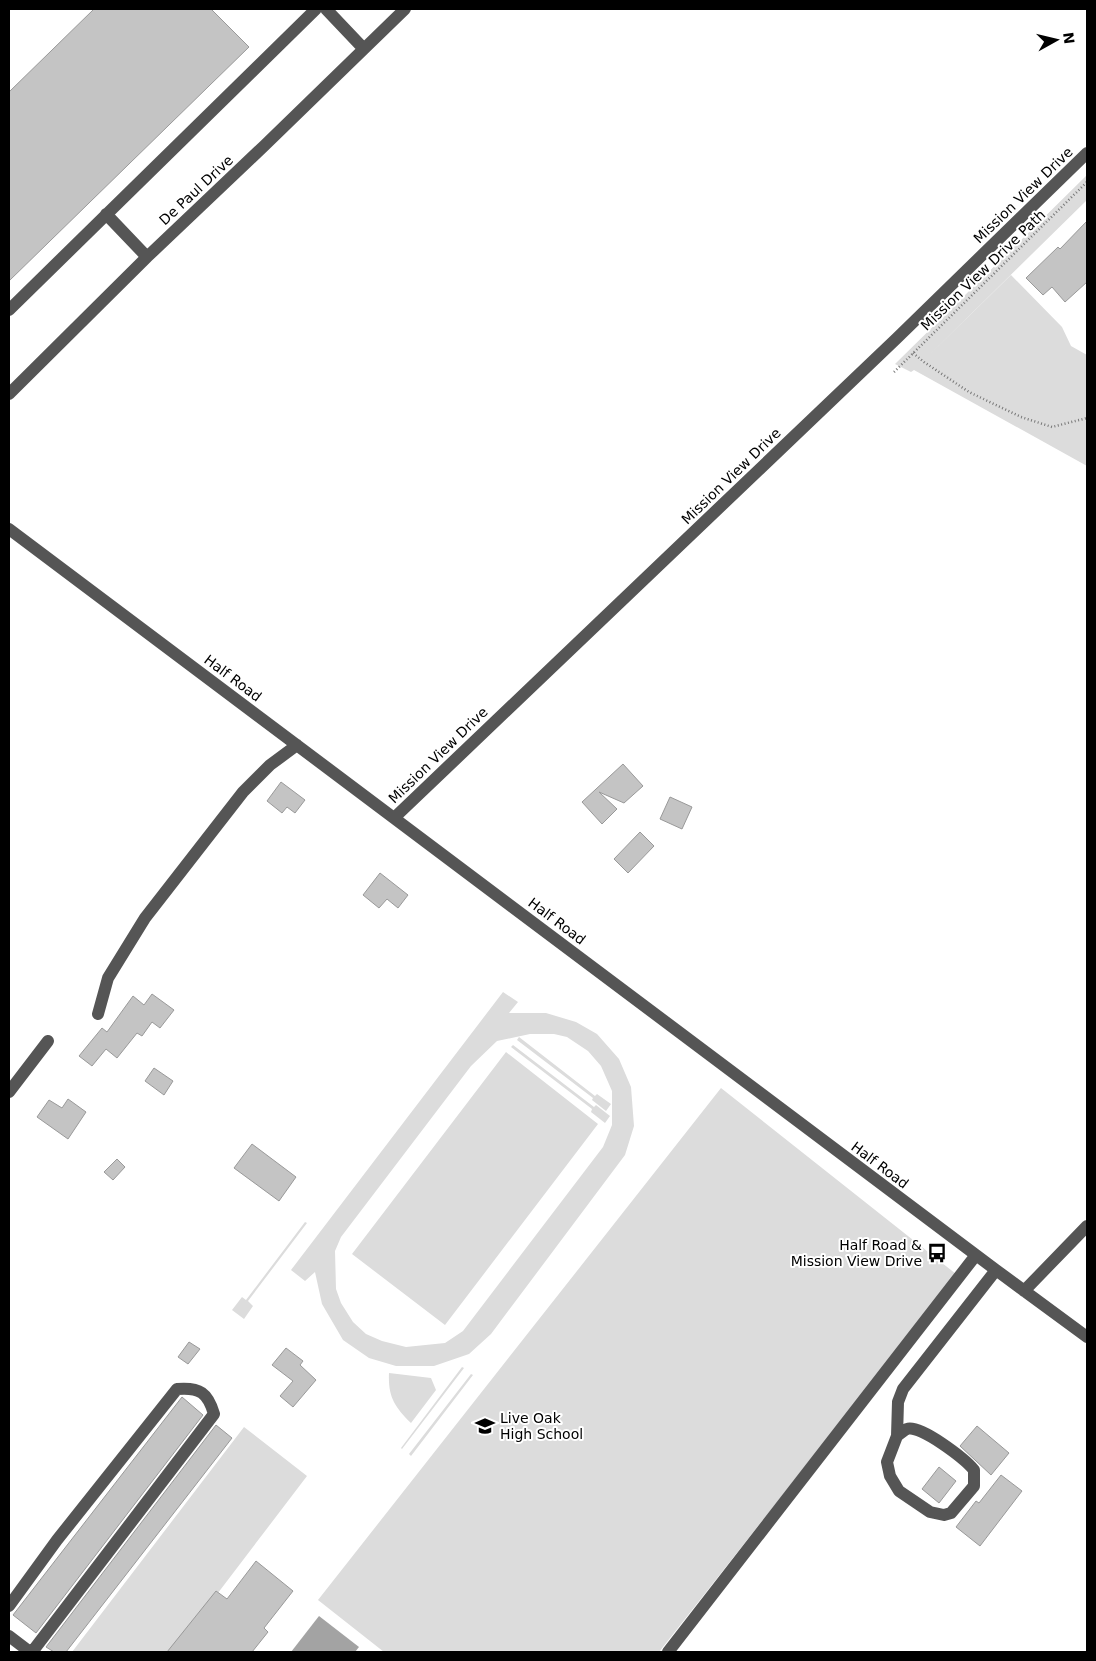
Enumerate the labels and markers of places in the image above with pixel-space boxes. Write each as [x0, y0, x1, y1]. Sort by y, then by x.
place label: Half Road & Mission View Drive [791, 1237, 922, 1269]
bus stop icon: Half Road & Mission View Drive [926, 1242, 948, 1264]
place label: Live Oak High School [500, 1410, 583, 1442]
school or university icon: Live Oak High School [474, 1415, 496, 1437]

